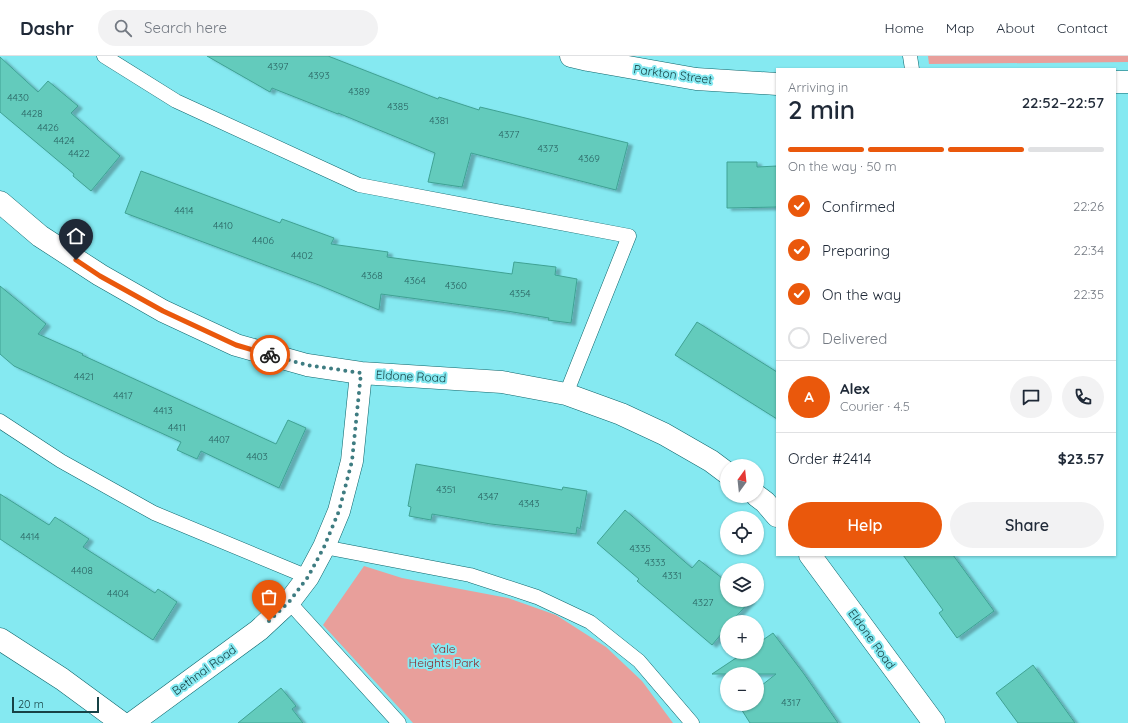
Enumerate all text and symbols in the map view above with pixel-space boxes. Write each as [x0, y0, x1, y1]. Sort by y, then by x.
search box [98, 10, 378, 46]
text: Dashr [20, 16, 74, 40]
icon: search [112, 17, 134, 39]
text: Search here [144, 18, 227, 37]
text: Home [885, 19, 924, 37]
text: Map [946, 19, 974, 37]
text: About [996, 19, 1035, 37]
text: Contact [1057, 19, 1108, 37]
house number: 4397 [268, 60, 288, 73]
street label: Parkton Street [633, 61, 713, 87]
house number: 4393 [308, 69, 330, 82]
text: Arriving in [788, 79, 848, 95]
house number: 4389 [348, 85, 370, 98]
house number: 4430 [7, 91, 29, 104]
text: 2 min [788, 93, 855, 126]
text: 22:52–22:57 [1022, 93, 1104, 112]
house number: 4385 [387, 100, 409, 113]
house number: 4428 [21, 107, 43, 120]
house number: 4381 [429, 114, 449, 127]
house number: 4426 [37, 121, 59, 134]
house number: 4377 [499, 128, 519, 141]
house number: 4424 [53, 134, 75, 147]
house number: 4373 [538, 142, 558, 155]
house number: 4422 [68, 147, 90, 160]
house number: 4369 [578, 152, 600, 165]
text: On the way · 50 m [788, 158, 897, 174]
icon: check [788, 195, 810, 217]
text: Confirmed [822, 197, 895, 216]
text: 22:26 [1073, 198, 1104, 214]
house number: 4414 [174, 204, 194, 217]
pin [59, 219, 93, 260]
house number: 4410 [213, 219, 233, 232]
icon: home [65, 225, 87, 247]
house number: 4406 [252, 234, 275, 247]
icon: check [788, 239, 810, 261]
text: Preparing [822, 241, 890, 260]
text: 22:34 [1074, 242, 1104, 258]
house number: 4402 [291, 249, 313, 262]
house number: 4368 [361, 269, 383, 282]
house number: 4364 [404, 274, 426, 287]
house number: 4360 [445, 279, 467, 292]
icon: check [788, 283, 810, 305]
text: On the way [822, 285, 901, 304]
text: 22:35 [1073, 286, 1104, 302]
house number: 4354 [509, 287, 531, 300]
text: Delivered [822, 329, 887, 348]
courier [250, 335, 290, 375]
icon: bike [259, 344, 281, 366]
street label: Eldone Road [375, 367, 447, 385]
house number: 4421 [74, 370, 94, 383]
button: chat [1010, 376, 1052, 418]
button: phone [1062, 376, 1104, 418]
text: Alex [840, 379, 870, 398]
text: A [804, 387, 814, 406]
house number: 4417 [113, 389, 133, 402]
text: Courier · 4.5 [840, 398, 910, 414]
house number: 4413 [153, 404, 173, 417]
house number: 4411 [168, 421, 186, 434]
house number: 4407 [208, 433, 230, 446]
text: Order #2414 [788, 449, 871, 468]
text: $23.57 [1058, 449, 1104, 468]
house number: 4403 [246, 450, 268, 463]
north arrow [720, 459, 764, 503]
map controls [720, 459, 764, 711]
house number: 4351 [436, 483, 456, 496]
house number: 4347 [478, 490, 498, 503]
house number: 4343 [518, 497, 540, 510]
button: Help [788, 502, 942, 548]
button: Share [950, 502, 1104, 548]
button: locate [720, 511, 764, 555]
house number: 4414 [20, 530, 40, 543]
house number: 4335 [629, 542, 651, 555]
house number: 4333 [645, 556, 666, 569]
button: layers [720, 563, 764, 607]
house number: 4408 [71, 564, 93, 577]
house number: 4331 [662, 569, 682, 582]
pin [252, 580, 286, 621]
icon: bag [258, 586, 280, 608]
house number: 4404 [107, 587, 129, 600]
house number: 4327 [693, 596, 714, 609]
street label: Eldone Road [845, 606, 899, 672]
button: + [720, 615, 764, 659]
park label: Yale Heights Park [409, 641, 479, 670]
street label: Bethnal Road [169, 642, 239, 698]
button: − [720, 667, 764, 711]
scale bar [12, 695, 99, 714]
house number: 4317 [781, 696, 801, 709]
text: 20 m [18, 697, 44, 711]

